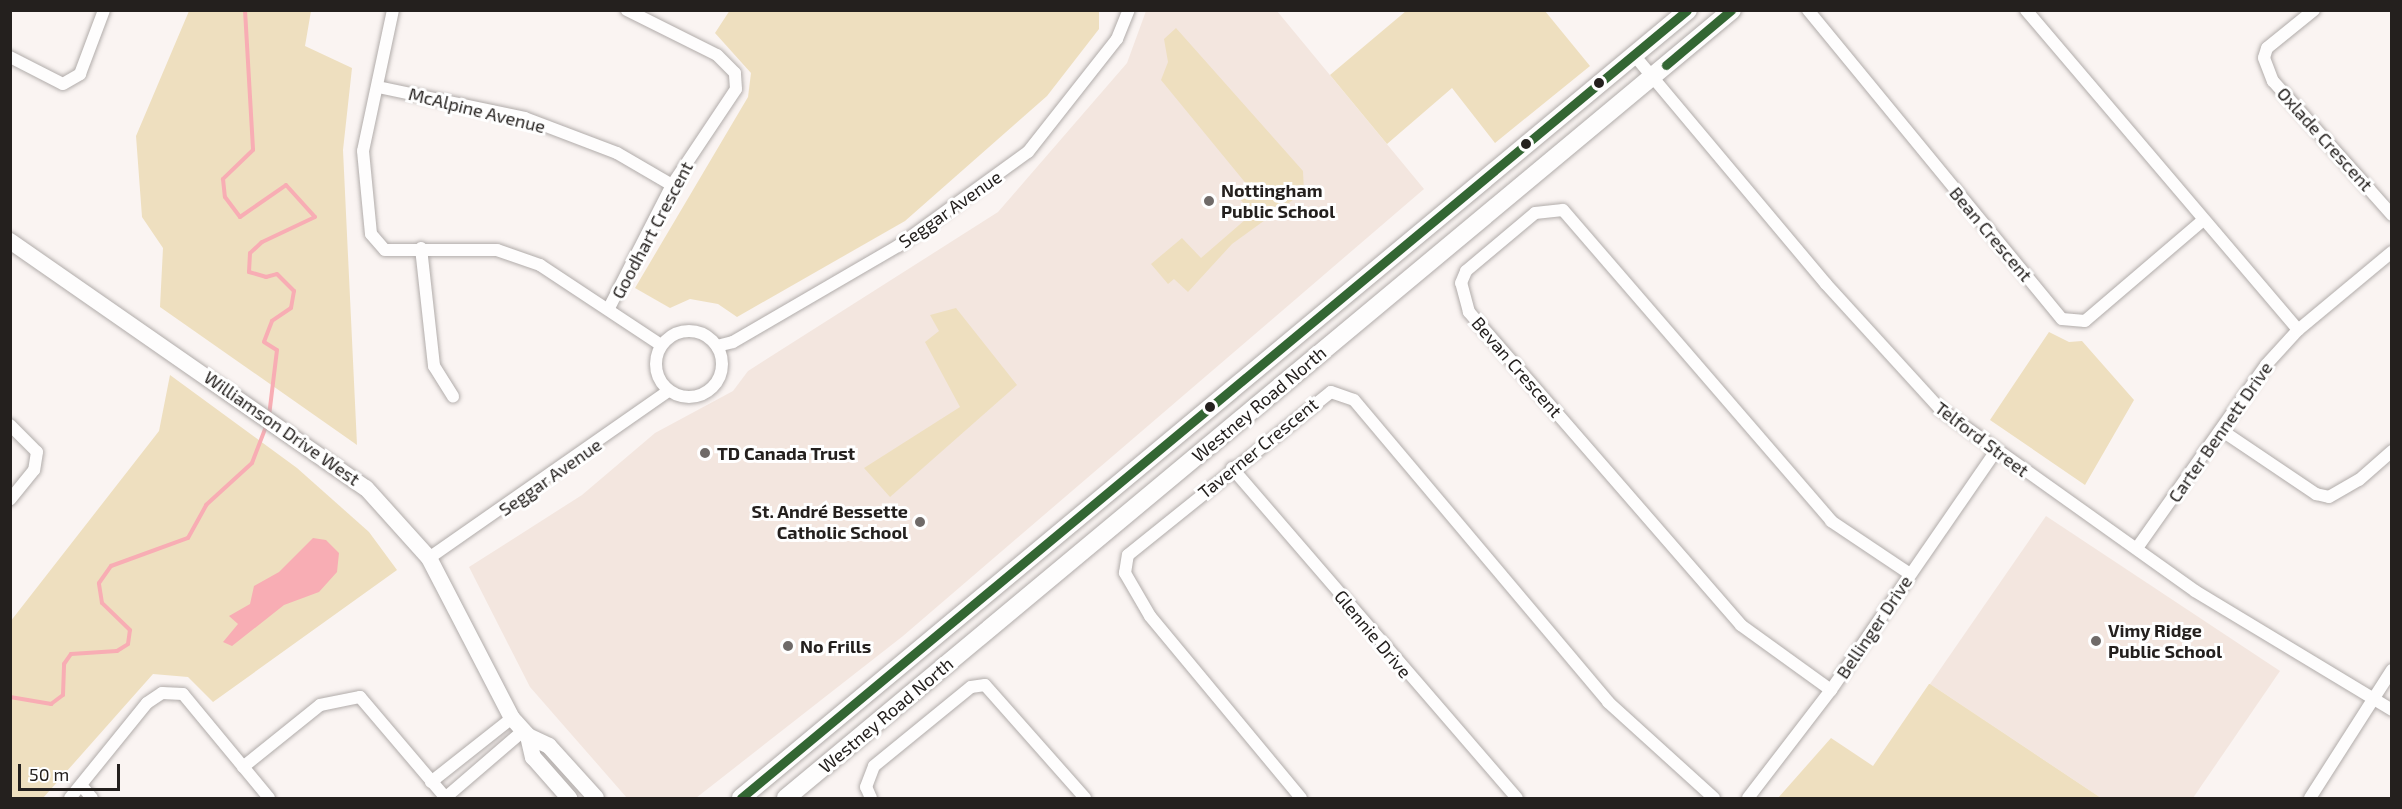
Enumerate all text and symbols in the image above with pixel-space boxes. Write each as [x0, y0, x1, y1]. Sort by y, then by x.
unlabelled marker [1593, 77, 1605, 89]
street label: McAlpine Avenue [406, 83, 548, 137]
street label: Oxlade Crescent [2273, 83, 2377, 195]
unlabelled marker [1520, 138, 1532, 150]
street label: Goodhart Crescent [607, 158, 697, 302]
street label: Seggar Avenue [894, 165, 1006, 253]
place label: Nottingham Public School [1221, 180, 1335, 222]
street label: Bean Crescent [1945, 182, 2037, 286]
marker: Nottingham Public School [1202, 194, 1216, 208]
street label: Bevan Crescent [1467, 312, 1567, 422]
street label: Westney Road North [1187, 341, 1331, 467]
street label: Carter Bennett Drive [2163, 357, 2277, 507]
street label: Williamson Drive West [200, 366, 364, 490]
street label: Taverner Crescent [1194, 393, 1322, 503]
street label: Telford Street [1931, 397, 2033, 481]
unlabelled marker [1204, 401, 1216, 413]
street label: Seggar Avenue [494, 433, 606, 521]
place label: TD Canada Trust [717, 442, 856, 464]
marker: TD Canada Trust [698, 446, 712, 460]
place label: St. André Bessette Catholic School [751, 501, 908, 544]
marker: St. André Bessette Catholic School [913, 515, 927, 529]
street label: Bellinger Drive [1831, 571, 1917, 683]
street label: Glennie Drive [1330, 586, 1416, 682]
place label: Vimy Ridge Public School [2108, 620, 2222, 662]
marker: Vimy Ridge Public School [2089, 634, 2103, 648]
place label: No Frills [800, 635, 871, 657]
marker: No Frills [781, 639, 795, 653]
street label: Westney Road North [814, 652, 958, 778]
scale bar [21, 752, 123, 790]
text: 50 m [29, 763, 69, 785]

